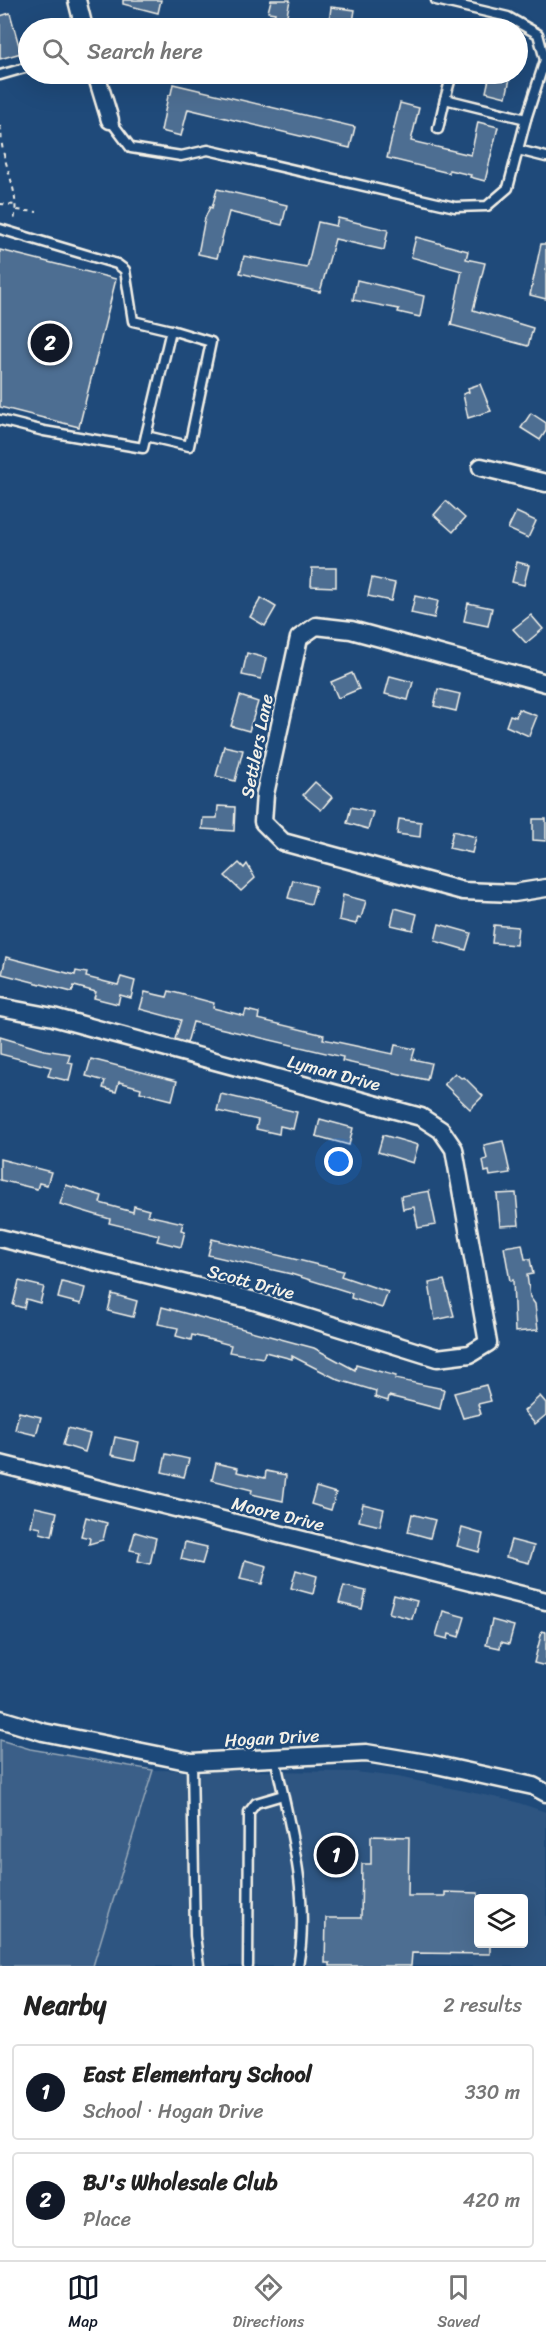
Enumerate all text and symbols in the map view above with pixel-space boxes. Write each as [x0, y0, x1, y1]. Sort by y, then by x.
search box [18, 18, 528, 84]
text: Search here [87, 32, 203, 71]
icon: search [39, 35, 72, 68]
pin: 2 [31, 320, 70, 366]
street label: Settlers Lane [231, 691, 283, 801]
street label: Lyman Drive [284, 1045, 384, 1101]
your location [324, 1147, 353, 1176]
street label: Scott Drive [204, 1255, 299, 1309]
street label: Moore Drive [228, 1487, 328, 1541]
street label: Hogan Drive [224, 1720, 320, 1756]
pin: 1 [316, 1832, 356, 1878]
map controls [474, 1894, 528, 1948]
button: layers [474, 1894, 528, 1948]
text: Nearby [24, 1982, 106, 2028]
text: 2 results [443, 1988, 522, 2023]
text: East Elementary School [83, 2055, 312, 2094]
text: 1 [41, 2075, 50, 2110]
text: 330 m [465, 2075, 520, 2110]
text: School · Hogan Drive [83, 2094, 264, 2129]
text: BJ's Wholesale Club [83, 2163, 277, 2202]
text: 2 [40, 2183, 51, 2218]
text: 420 m [463, 2183, 520, 2218]
text: Place [83, 2202, 131, 2237]
tab: Map [67, 2271, 100, 2336]
tab: Directions [233, 2271, 304, 2336]
tab: Saved [437, 2271, 479, 2336]

